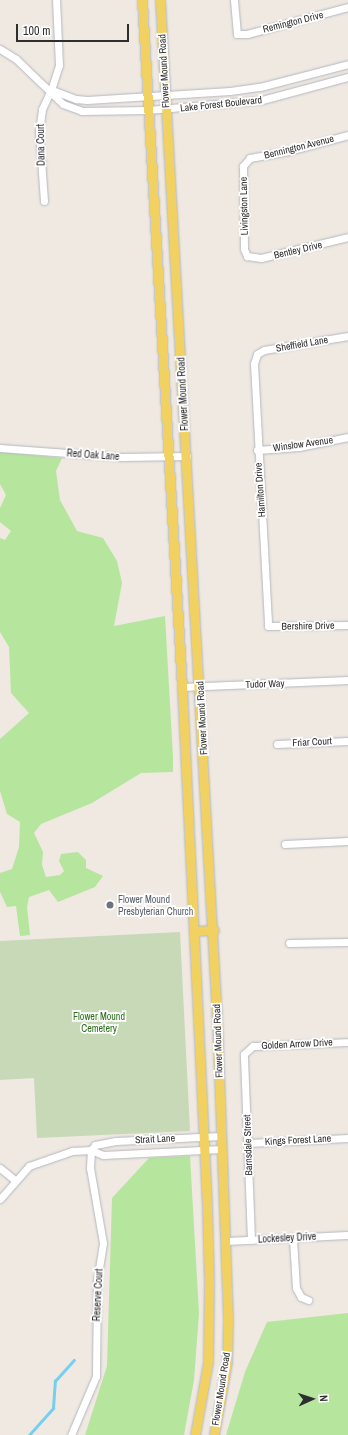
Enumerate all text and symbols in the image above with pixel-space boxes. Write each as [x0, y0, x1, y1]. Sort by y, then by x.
street label: Remington Drive [261, 9, 325, 35]
scale bar [18, 16, 131, 42]
text: 100 m [23, 23, 50, 39]
street label: Flower Mound Road [156, 34, 172, 108]
street label: Lake Forest Boulevard [180, 94, 262, 114]
street label: Dana Court [35, 124, 47, 166]
street label: Bennington Avenue [263, 132, 335, 162]
street label: Livingston Lane [237, 177, 251, 235]
street label: Bentley Drive [273, 239, 323, 261]
street label: Sheffield Lane [275, 334, 329, 354]
street label: Flower Mound Road [175, 357, 191, 431]
street label: Winslow Avenue [272, 434, 334, 454]
street label: Red Oak Lane [66, 447, 120, 463]
street label: Hamilton Drive [252, 462, 268, 518]
street label: Bershire Drive [281, 620, 335, 632]
street label: Tudor Way [245, 677, 285, 691]
street label: Flower Mound Road [194, 681, 210, 755]
street label: Friar Court [292, 735, 332, 749]
place label: Flower Mound Presbyterian Church [118, 893, 193, 916]
marker: Flower Mound Presbyterian Church [105, 900, 115, 910]
street label: Flower Mound Road [211, 1004, 225, 1078]
park label: Flower Mound Cemetery [73, 1010, 125, 1034]
street label: Golden Arrow Drive [261, 1036, 333, 1052]
street label: Barnsdale Street [241, 1114, 255, 1176]
street label: Strait Lane [135, 1132, 175, 1146]
street label: Kings Forest Lane [264, 1132, 332, 1148]
street label: Lockesley Drive [258, 1230, 316, 1246]
street label: Reserve Court [91, 1268, 105, 1322]
street label: Flower Mound Road [209, 1352, 233, 1426]
north arrow [292, 1379, 332, 1419]
text: N [317, 1395, 331, 1402]

